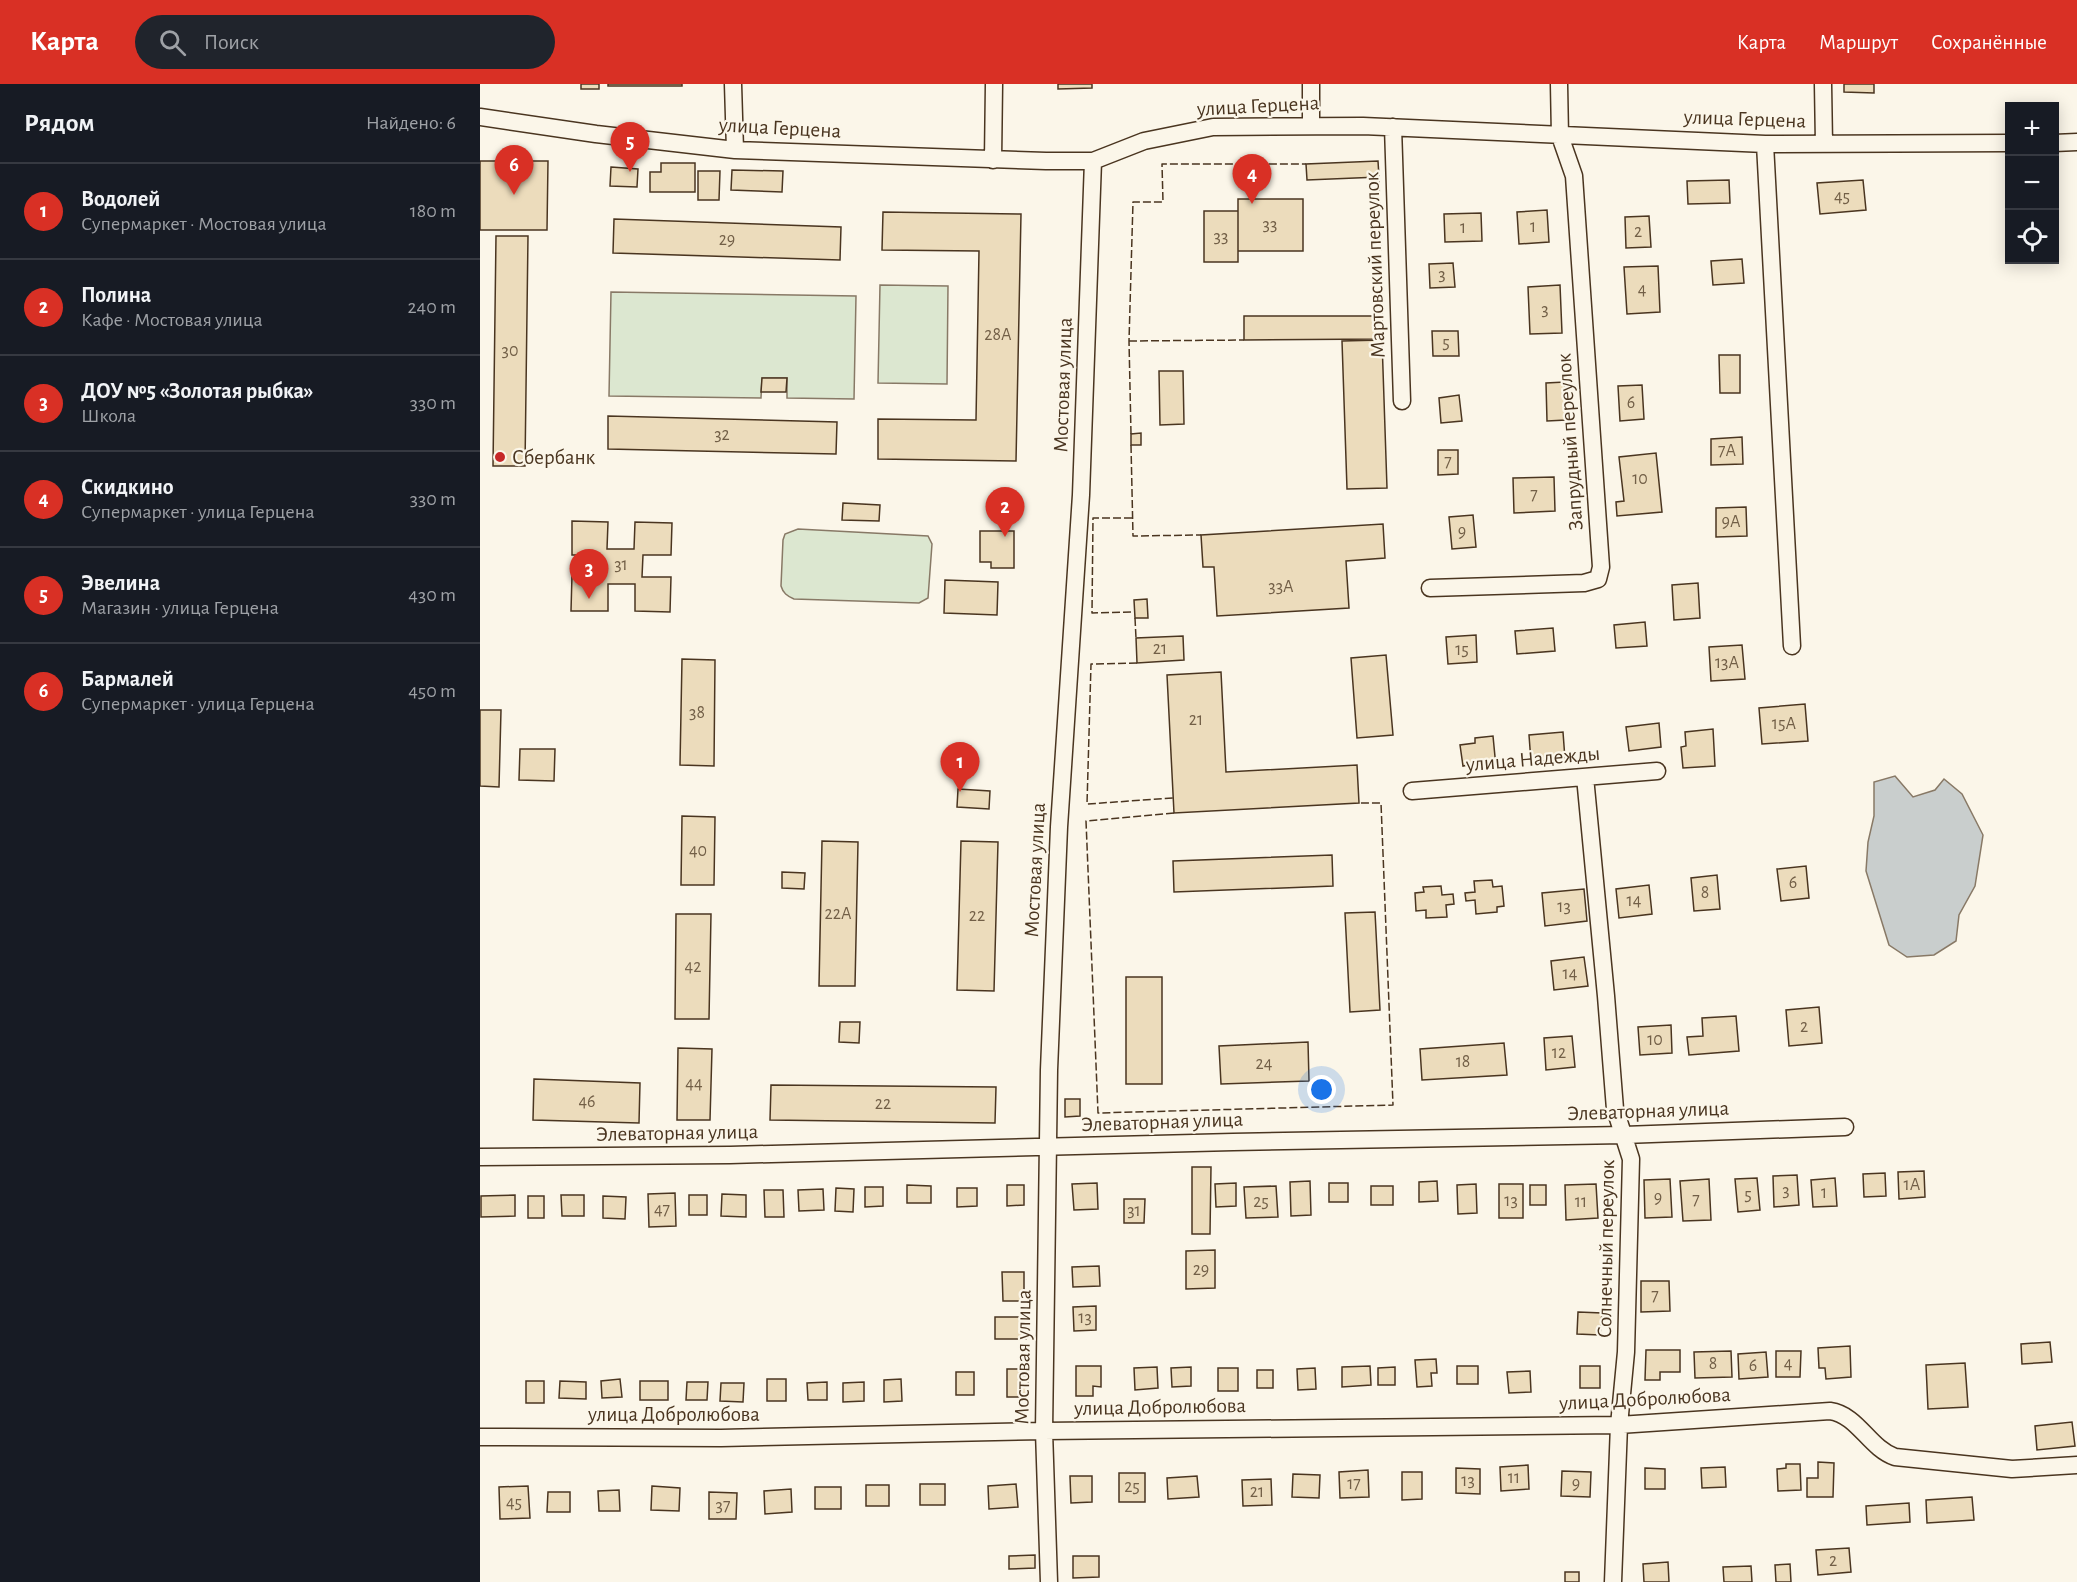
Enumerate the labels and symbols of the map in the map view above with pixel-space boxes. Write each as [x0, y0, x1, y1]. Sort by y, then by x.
street label: улица Герцена [1195, 92, 1320, 120]
street label: улица Герцена [1682, 106, 1807, 132]
street label: улица Герцена [717, 114, 842, 142]
pin: 5 [610, 122, 650, 172]
pin: 6 [495, 146, 534, 195]
pin: 4 [1232, 154, 1272, 204]
street label: Мартовский переулок [1361, 171, 1389, 359]
house number: 45 [1834, 188, 1850, 206]
house number: 33 [1263, 216, 1277, 234]
house number: 1 [1530, 218, 1536, 236]
house number: 1 [1460, 219, 1466, 237]
house number: 2 [1634, 223, 1642, 241]
house number: 33 [1214, 228, 1228, 246]
house number: 29 [719, 231, 735, 249]
house number: 3 [1438, 266, 1446, 284]
house number: 4 [1638, 281, 1647, 299]
house number: 3 [1541, 301, 1549, 319]
street label: Мостовая улица [1050, 317, 1076, 453]
house number: 28А [984, 326, 1012, 344]
house number: 5 [1442, 334, 1450, 352]
house number: 30 [502, 342, 518, 360]
street label: Запрудный переулок [1553, 352, 1587, 531]
house number: 6 [1627, 394, 1635, 412]
house number: 32 [714, 426, 730, 444]
house number: 7А [1718, 442, 1736, 460]
place label: Сбербанк [512, 447, 595, 468]
marker: Сбербанк [493, 450, 507, 464]
house number: 7 [1444, 453, 1452, 471]
house number: 10 [1632, 470, 1648, 488]
house number: 7 [1530, 486, 1538, 504]
pin: 2 [986, 488, 1024, 537]
house number: 9А [1721, 513, 1741, 531]
house number: 9 [1458, 523, 1466, 541]
pin: 3 [570, 550, 608, 599]
house number: 31 [614, 556, 628, 574]
house number: 33А [1268, 578, 1294, 596]
house number: 21 [1153, 640, 1167, 658]
house number: 15 [1455, 641, 1469, 659]
house number: 13А [1715, 654, 1740, 672]
house number: 38 [689, 704, 705, 722]
house number: 21 [1189, 711, 1203, 729]
house number: 15А [1772, 715, 1797, 733]
pin: 1 [940, 742, 980, 792]
street label: улица Надежды [1464, 743, 1601, 775]
street label: Мостовая улица [1021, 802, 1049, 938]
house number: 40 [689, 842, 707, 860]
house number: 6 [1789, 874, 1797, 892]
house number: 8 [1701, 884, 1709, 902]
house number: 14 [1627, 892, 1642, 910]
house number: 13 [1557, 898, 1571, 916]
house number: 22А [825, 905, 852, 923]
house number: 22 [969, 907, 985, 925]
house number: 42 [685, 958, 701, 976]
house number: 14 [1563, 965, 1578, 983]
house number: 2 [1800, 1018, 1808, 1036]
house number: 10 [1647, 1031, 1663, 1049]
house number: 12 [1552, 1044, 1566, 1062]
house number: 18 [1456, 1053, 1470, 1071]
house number: 24 [1256, 1055, 1273, 1073]
house number: 44 [685, 1075, 703, 1093]
your location [1307, 1075, 1336, 1104]
house number: 46 [578, 1093, 596, 1111]
house number: 22 [875, 1095, 891, 1113]
street label: Элеваторная улица [1567, 1098, 1730, 1124]
street label: Элеваторная улица [1081, 1109, 1244, 1135]
street label: Элеваторная улица [596, 1121, 759, 1145]
street label: Солнечный переулок [1594, 1159, 1618, 1338]
house number: 1А [1904, 1176, 1921, 1194]
house number: 3 [1782, 1182, 1790, 1200]
house number: 1 [1821, 1184, 1827, 1202]
house number: 5 [1744, 1186, 1752, 1204]
house number: 9 [1654, 1189, 1662, 1207]
house number: 7 [1692, 1191, 1700, 1209]
house number: 13 [1504, 1192, 1518, 1210]
house number: 25 [1253, 1193, 1269, 1211]
house number: 11 [1575, 1193, 1587, 1211]
house number: 47 [654, 1201, 670, 1219]
house number: 31 [1127, 1202, 1141, 1220]
house number: 29 [1193, 1261, 1209, 1279]
house number: 7 [1651, 1287, 1659, 1305]
street label: Мостовая улица [1011, 1289, 1035, 1425]
house number: 13 [1078, 1309, 1092, 1327]
house number: 8 [1709, 1355, 1717, 1373]
house number: 4 [1784, 1355, 1793, 1373]
house number: 6 [1749, 1357, 1757, 1375]
street label: улица Добролюбова [1558, 1384, 1732, 1414]
street label: улица Добролюбова [1073, 1395, 1247, 1419]
street label: улица Добролюбова [587, 1404, 760, 1425]
house number: 11 [1508, 1469, 1520, 1487]
house number: 13 [1461, 1472, 1475, 1490]
house number: 17 [1347, 1475, 1361, 1493]
house number: 9 [1572, 1475, 1580, 1493]
house number: 25 [1124, 1478, 1140, 1496]
house number: 21 [1250, 1483, 1264, 1501]
house number: 45 [506, 1494, 522, 1512]
house number: 37 [716, 1497, 730, 1515]
house number: 2 [1829, 1552, 1837, 1570]

